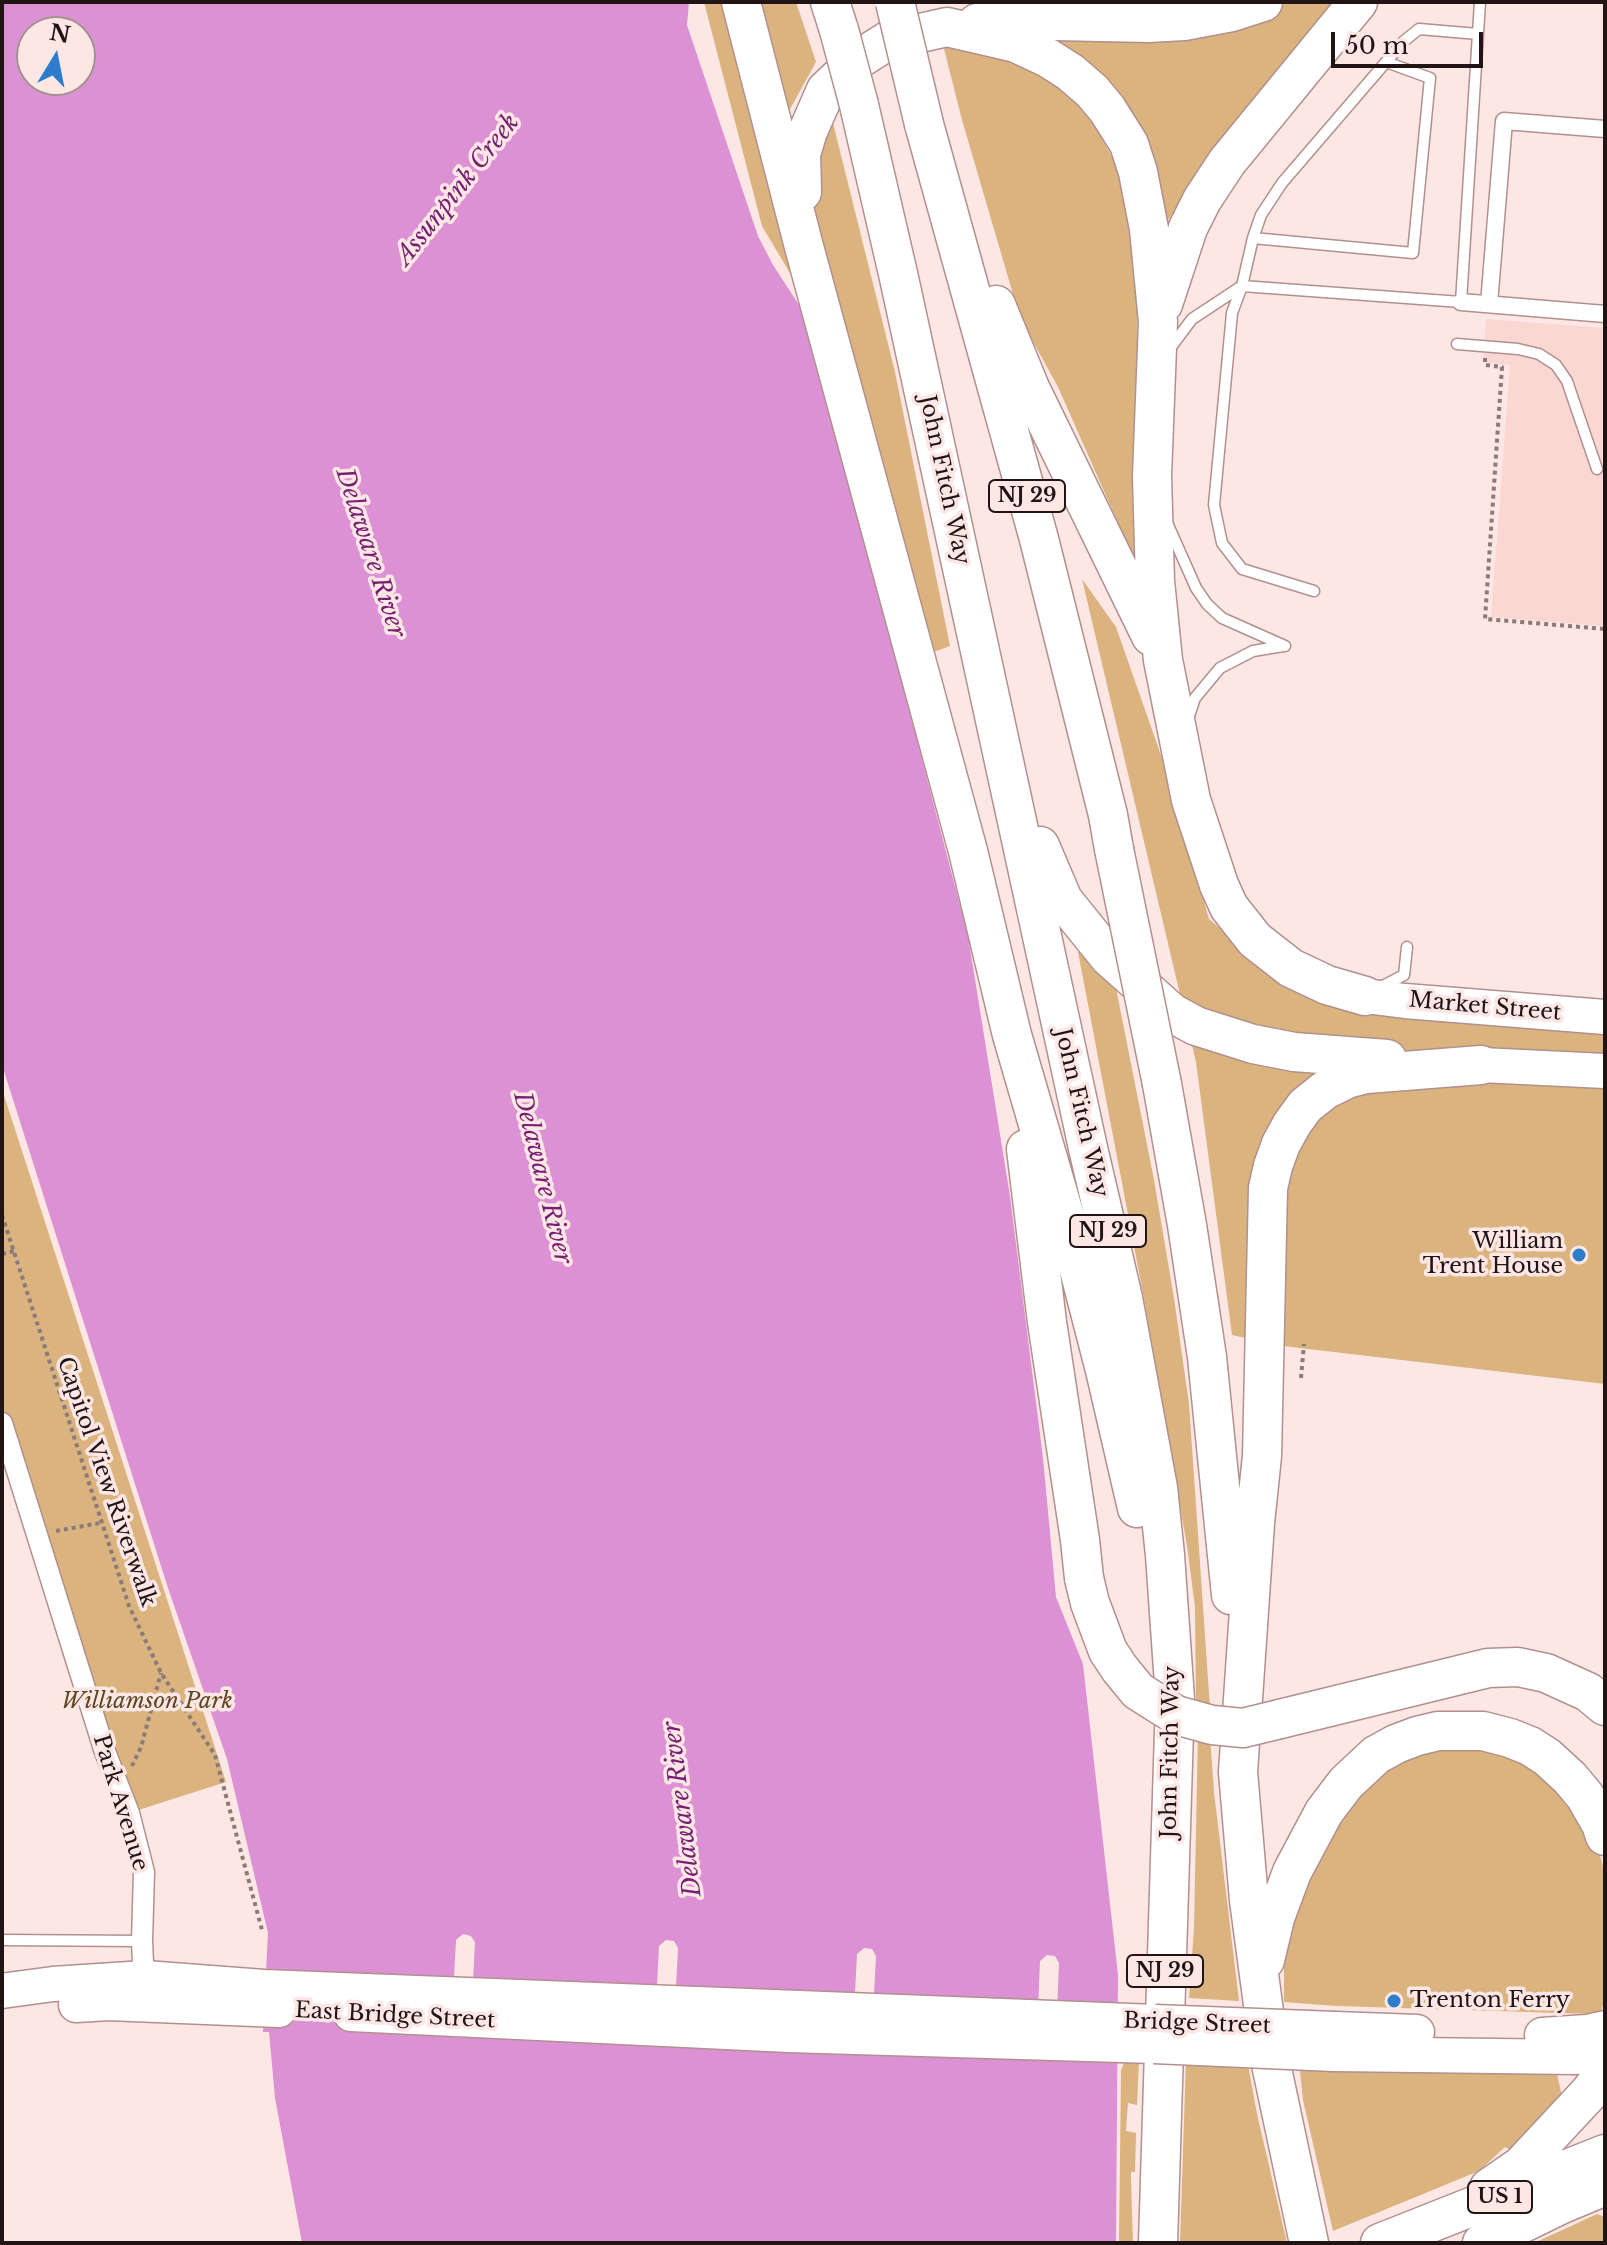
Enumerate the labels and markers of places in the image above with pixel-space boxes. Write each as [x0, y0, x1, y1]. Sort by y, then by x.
place label: William Trent House [1423, 1229, 1563, 1280]
marker: William Trent House [1570, 1246, 1588, 1264]
place label: Trenton Ferry [1410, 1988, 1570, 2014]
marker: Trenton Ferry [1385, 1992, 1403, 2010]

